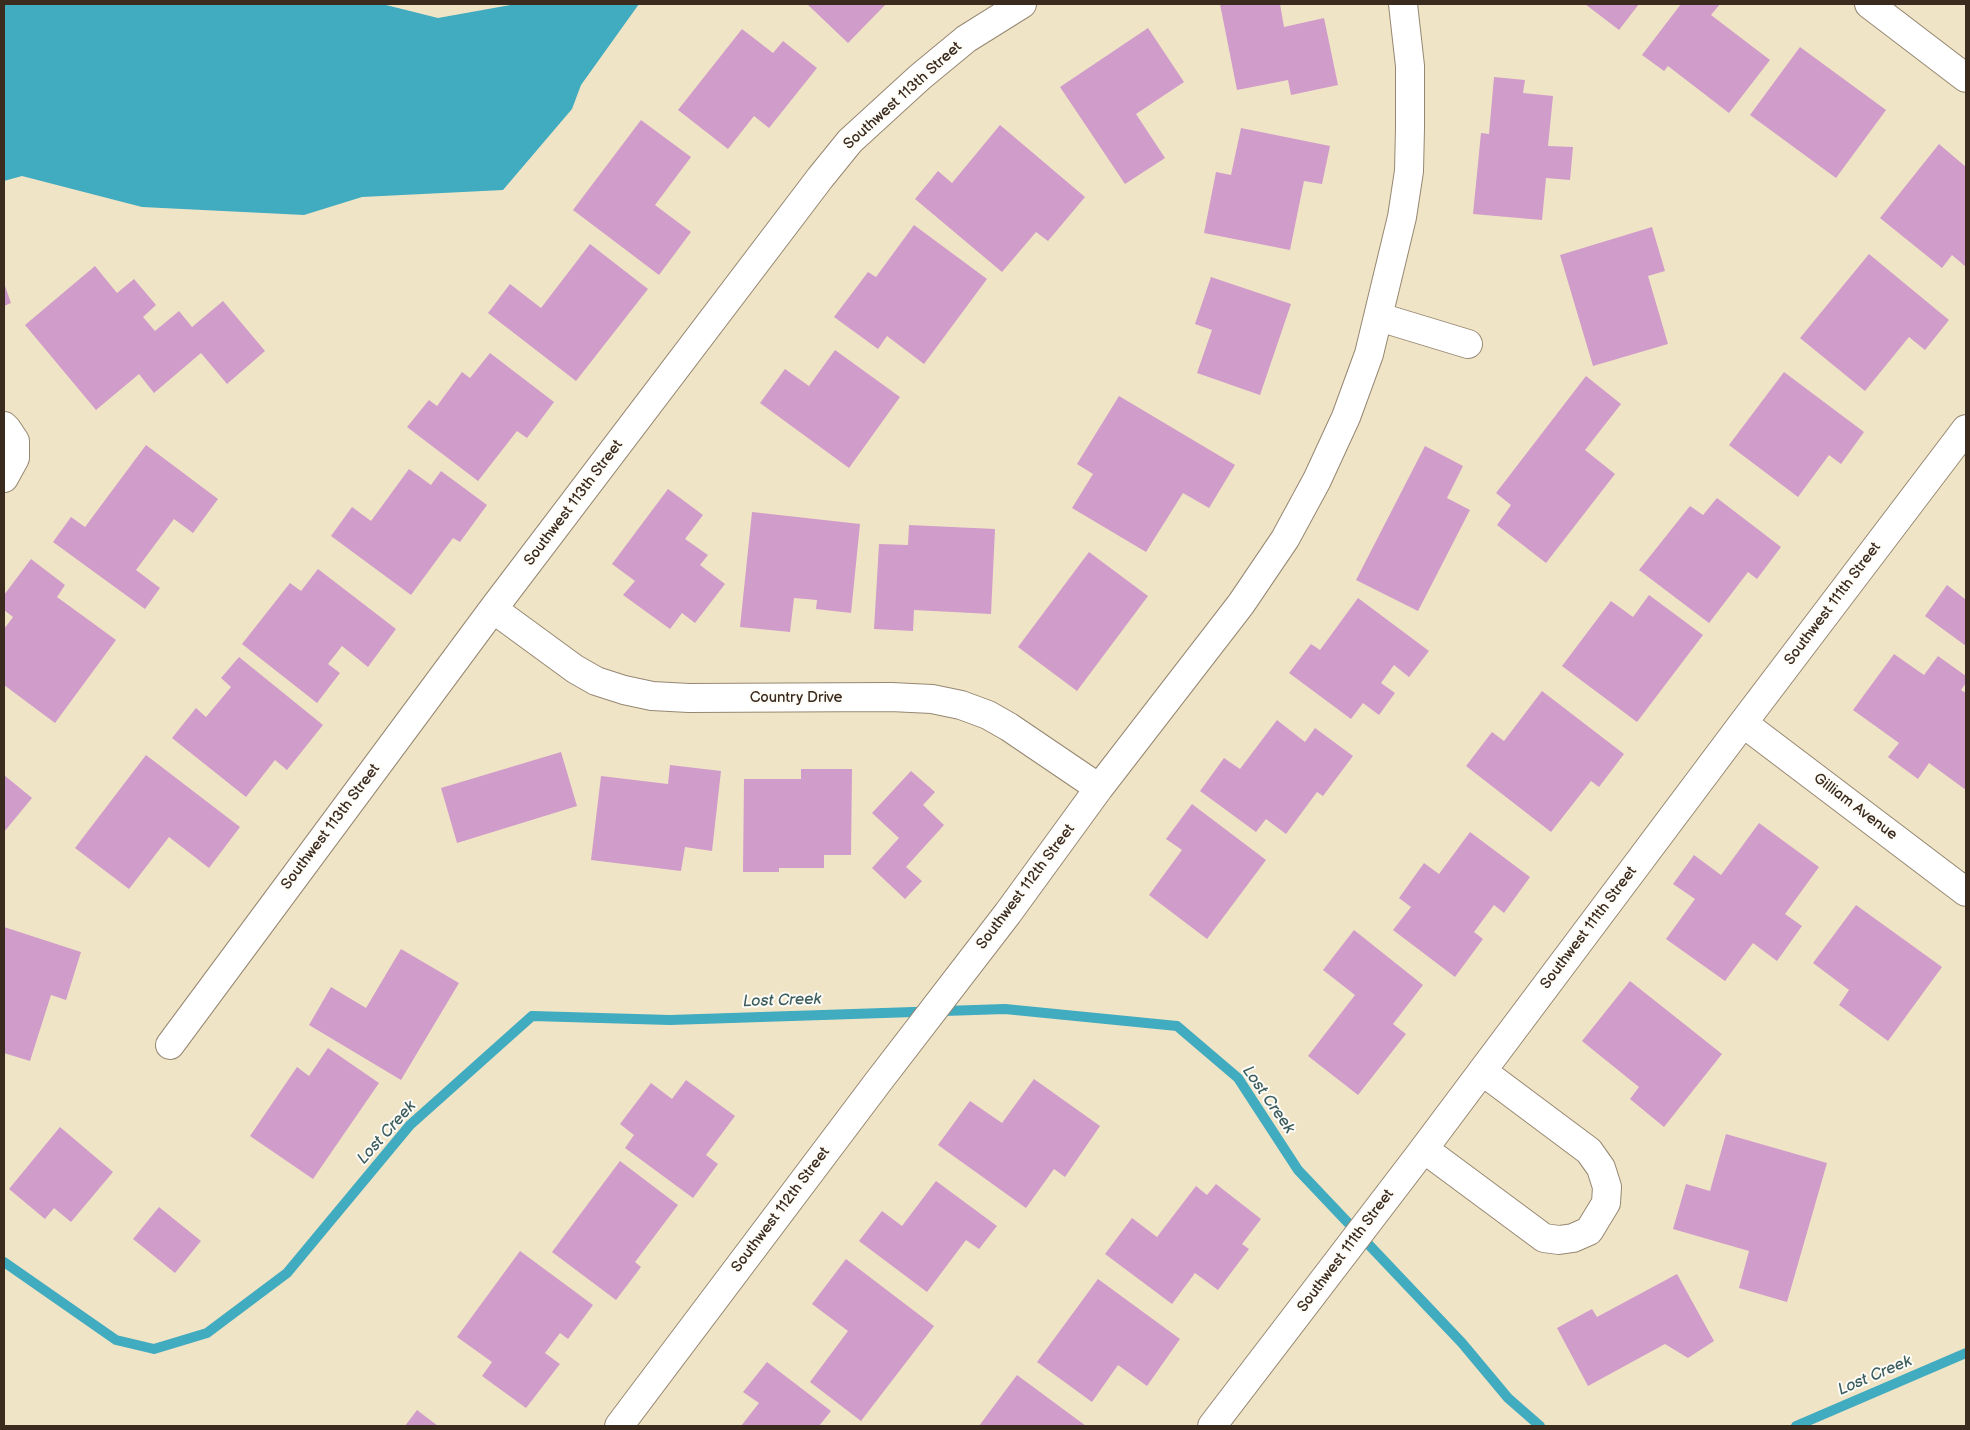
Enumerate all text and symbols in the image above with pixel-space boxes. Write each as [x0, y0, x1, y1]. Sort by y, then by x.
street label: Southwest 113th Street [840, 38, 966, 154]
street label: Southwest 113th Street [521, 437, 627, 569]
street label: Southwest 111th Street [1781, 539, 1885, 669]
street label: Country Drive [750, 689, 842, 707]
street label: Southwest 113th Street [278, 761, 384, 893]
street label: Gilliam Avenue [1810, 770, 1900, 844]
street label: Southwest 112th Street [973, 821, 1079, 953]
street label: Southwest 111th Street [1537, 863, 1641, 993]
water label: Lost Creek [742, 990, 822, 1012]
water label: Lost Creek [1238, 1062, 1298, 1138]
water label: Lost Creek [354, 1097, 420, 1169]
street label: Southwest 112th Street [728, 1144, 834, 1276]
street label: Southwest 111th Street [1294, 1186, 1398, 1316]
water label: Lost Creek [1835, 1352, 1915, 1400]

